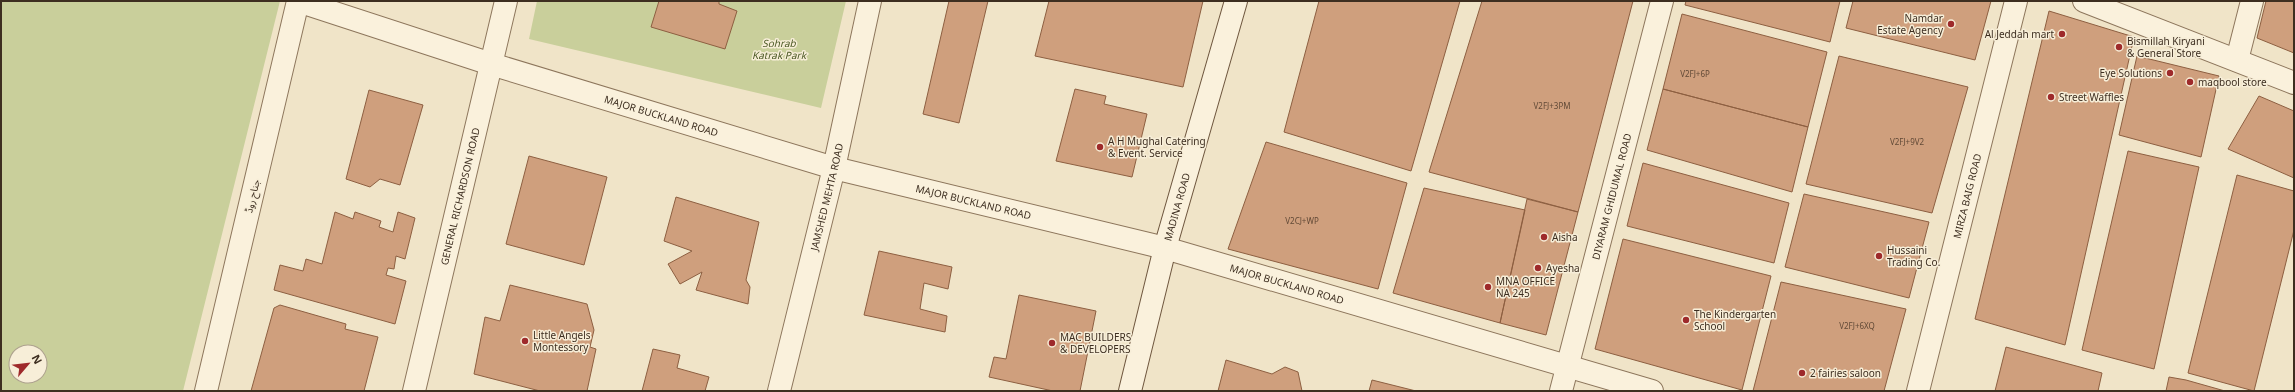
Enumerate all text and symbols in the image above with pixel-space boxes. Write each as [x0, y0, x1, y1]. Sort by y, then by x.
place label: Namdar Estate Agency [1877, 8, 1944, 41]
marker: Namdar Estate Agency [1946, 19, 1956, 29]
place label: Al Jeddah mart [1985, 24, 2054, 45]
marker: Al Jeddah mart [2057, 29, 2067, 39]
place label: Bismillah Kiryani & General Store [2127, 31, 2205, 64]
park label: Sohrab Katrak Park [752, 33, 808, 66]
marker: Bismillah Kiryani & General Store [2114, 42, 2124, 52]
place label: Eye Solutions [2100, 63, 2162, 84]
house number: V2FJ+6P [1680, 66, 1710, 83]
marker: Eye Solutions [2165, 68, 2175, 78]
place label: maqbool store [2198, 72, 2267, 93]
marker: maqbool store [2185, 77, 2195, 87]
place label: Street Waffles [2059, 87, 2124, 108]
street label: MAJOR BUCKLAND ROAD [601, 89, 721, 143]
marker: Street Waffles [2046, 92, 2056, 102]
house number: V2FJ+3PM [1534, 98, 1570, 115]
street label: GENERAL RICHARDSON ROAD [434, 125, 487, 267]
place label: A H Mughal Catering & Event. Service [1108, 131, 1206, 164]
street label: DIYARAM GHIDUMAL ROAD [1585, 131, 1638, 262]
house number: V2FJ+9V2 [1890, 134, 1925, 151]
street label: JAMSHED MEHTA ROAD [804, 141, 850, 254]
marker: A H Mughal Catering & Event. Service [1095, 142, 1105, 152]
street label: MIRZA BAIG ROAD [1947, 151, 1988, 241]
street label: MADINA ROAD [1157, 170, 1197, 244]
street label: جناح روڈ [238, 177, 267, 215]
street label: MAJOR BUCKLAND ROAD [913, 178, 1033, 226]
house number: V2CJ+WP [1285, 213, 1319, 230]
place label: Aisha [1552, 227, 1578, 248]
marker: Aisha [1539, 232, 1549, 242]
place label: Hussaini Trading Co. [1887, 240, 1940, 273]
marker: Hussaini Trading Co. [1874, 251, 1884, 261]
street label: MAJOR BUCKLAND ROAD [1227, 258, 1347, 311]
place label: Ayesha [1546, 258, 1580, 279]
marker: Ayesha [1533, 263, 1543, 273]
place label: MNA OFFICE NA 245 [1496, 271, 1555, 304]
marker: MNA OFFICE NA 245 [1483, 282, 1493, 292]
place label: The Kindergarten School [1694, 304, 1776, 337]
marker: The Kindergarten School [1681, 315, 1691, 325]
house number: V2FJ+6XQ [1839, 318, 1875, 335]
place label: Little Angels Montessory [533, 325, 591, 358]
place label: MAC BUILDERS & DEVELOPERS [1060, 327, 1132, 360]
marker: Little Angels Montessory [520, 336, 530, 346]
marker: MAC BUILDERS & DEVELOPERS [1047, 338, 1057, 348]
north arrow [8, 344, 48, 384]
text: N [24, 350, 49, 369]
place label: 2 fairies saloon [1810, 363, 1881, 384]
marker: 2 fairies saloon [1797, 368, 1807, 378]

